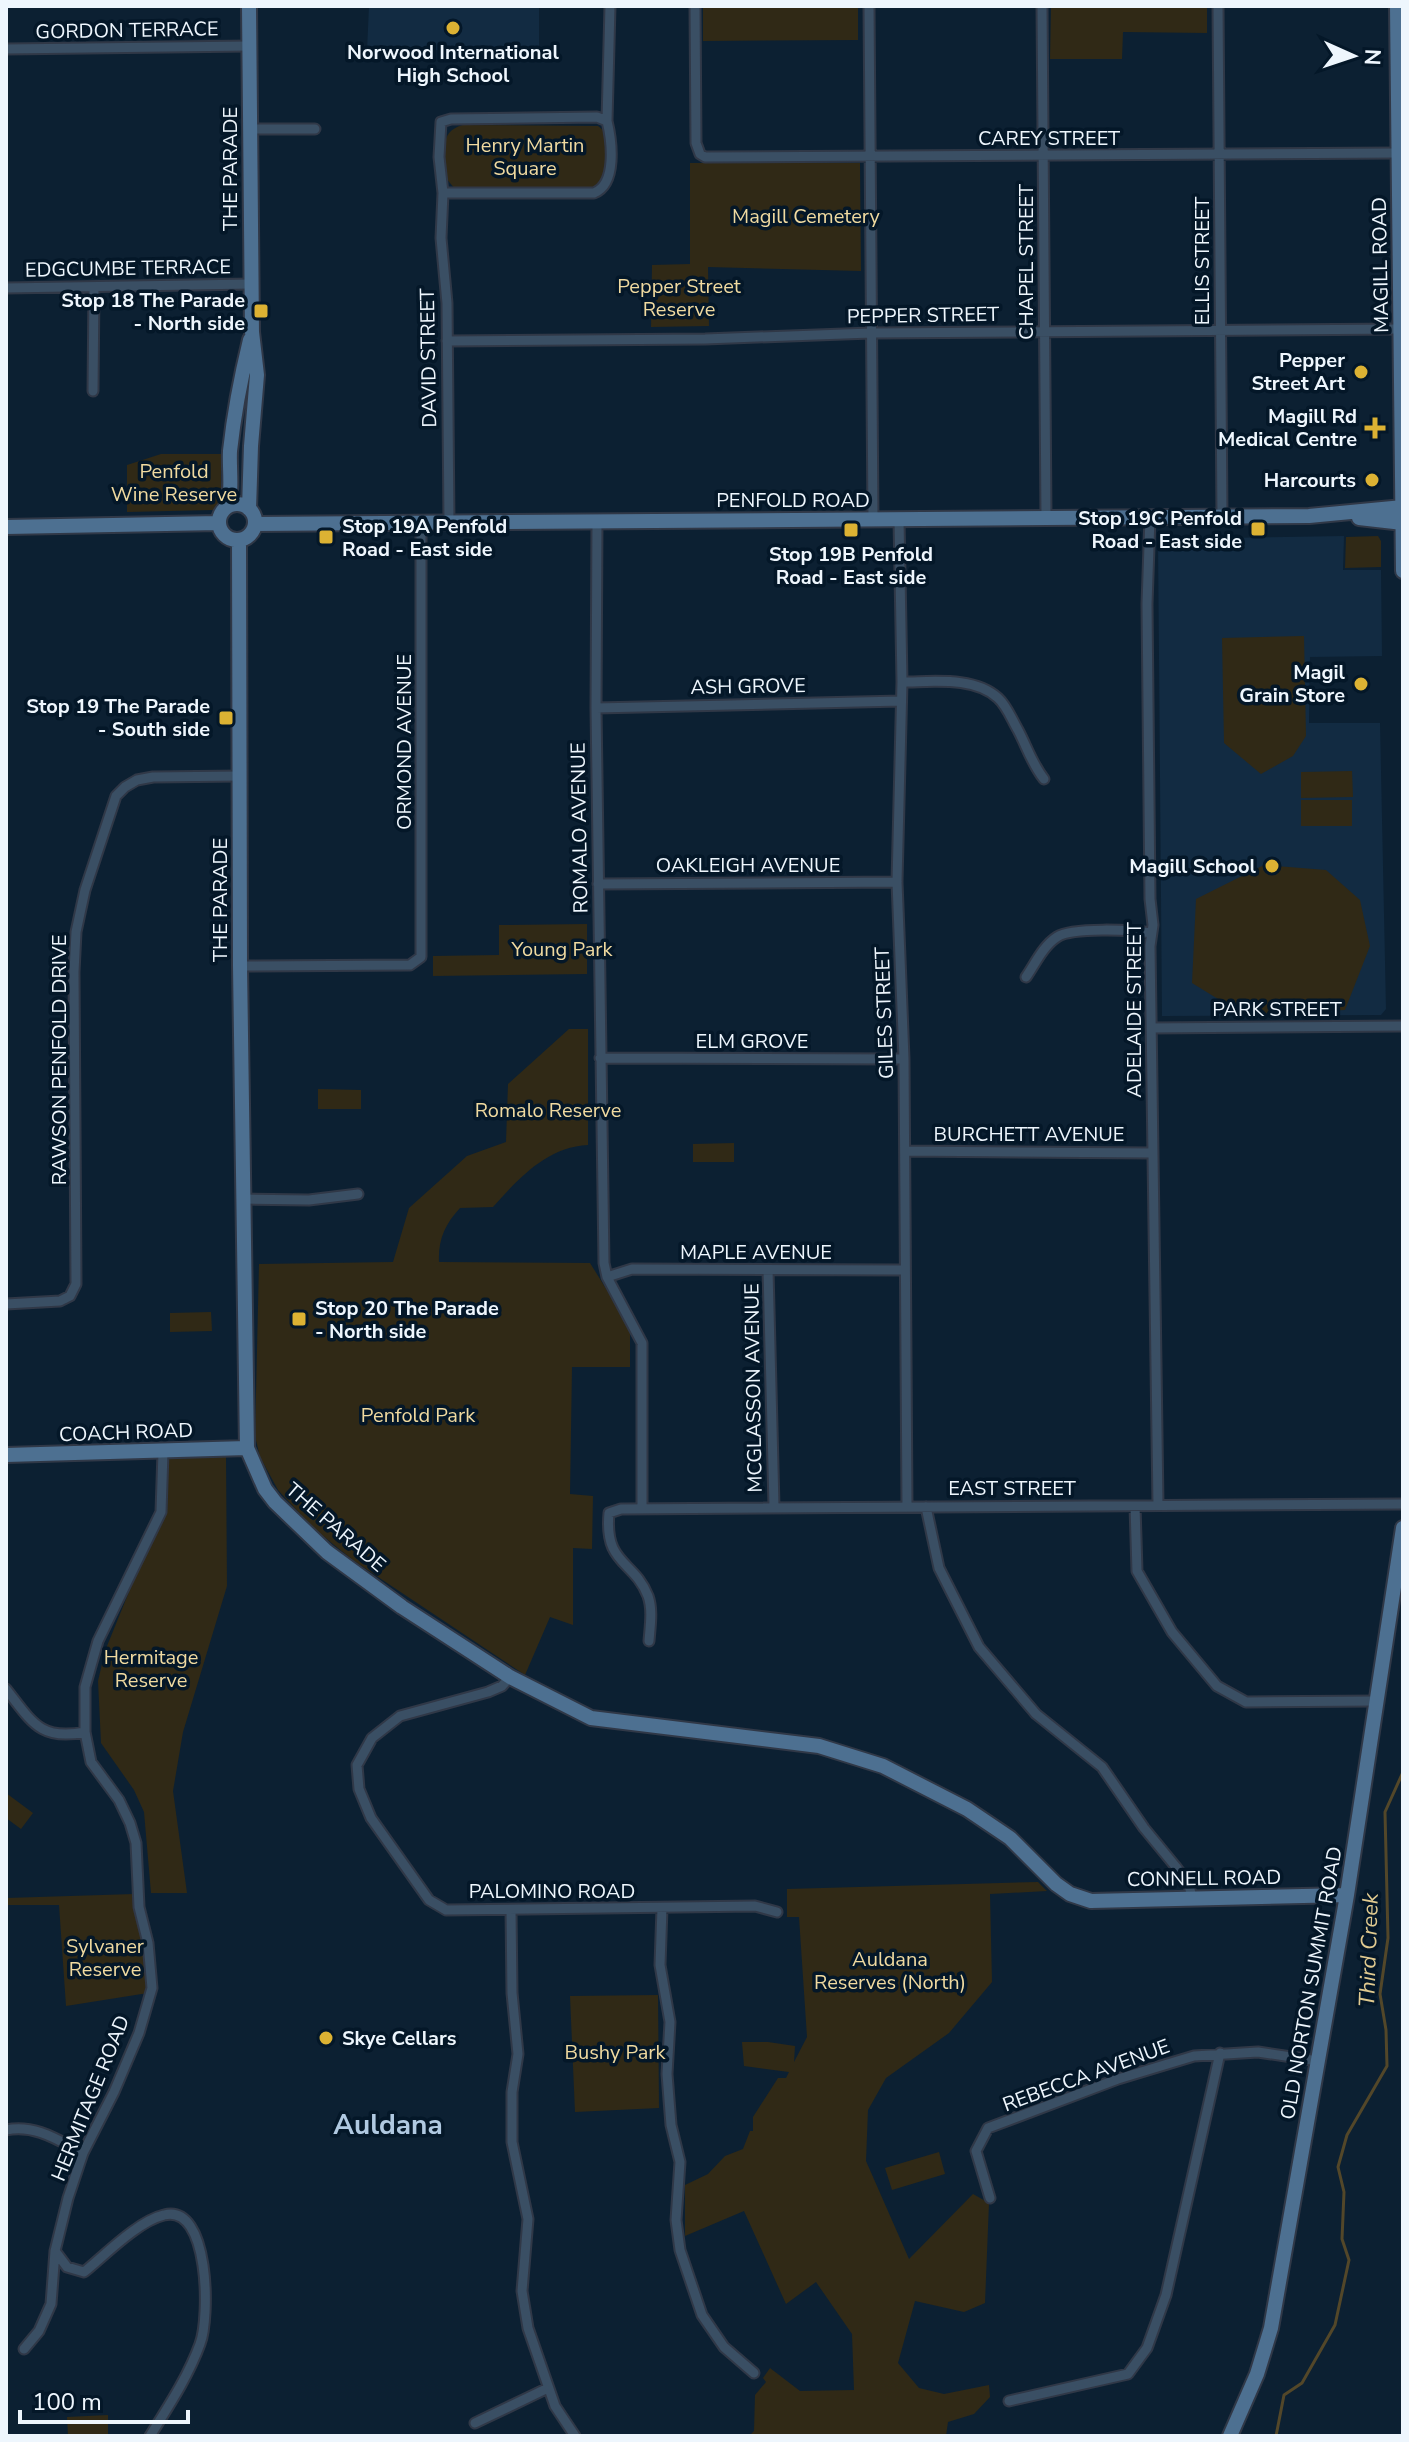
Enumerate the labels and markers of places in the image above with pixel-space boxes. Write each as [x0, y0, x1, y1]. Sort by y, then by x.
marker: Norwood International High School [444, 19, 462, 37]
place label: Norwood International High School [347, 39, 559, 89]
place label: Stop 18 The Parade - North side [61, 287, 245, 337]
marker: Stop 18 The Parade - North side [252, 302, 270, 320]
place label: Pepper Street Art [1251, 347, 1345, 397]
marker: Pepper Street Art [1352, 363, 1370, 381]
place label: Magill Rd Medical Centre [1218, 403, 1357, 453]
marker: Magill Rd Medical Centre [1364, 417, 1386, 439]
place label: Harcourts [1264, 467, 1356, 494]
marker: Harcourts [1363, 471, 1381, 489]
place label: Stop 19C Penfold Road - East side [1078, 505, 1242, 555]
place label: Stop 19A Penfold Road - East side [342, 513, 507, 563]
marker: Stop 19C Penfold Road - East side [1249, 520, 1267, 538]
marker: Stop 19B Penfold Road - East side [842, 521, 860, 539]
marker: Stop 19A Penfold Road - East side [317, 528, 335, 546]
place label: Stop 19B Penfold Road - East side [769, 541, 933, 591]
place label: Magil Grain Store [1239, 659, 1346, 709]
marker: Magil Grain Store [1352, 675, 1370, 693]
place label: Stop 19 The Parade - South side [26, 693, 210, 743]
marker: Stop 19 The Parade - South side [217, 709, 235, 727]
place label: Magill School [1129, 853, 1257, 880]
marker: Magill School [1263, 857, 1281, 875]
place label: Stop 20 The Parade - North side [315, 1295, 499, 1345]
marker: Stop 20 The Parade - North side [290, 1310, 308, 1328]
place label: Skye Cellars [342, 2025, 457, 2052]
marker: Skye Cellars [317, 2029, 335, 2047]

